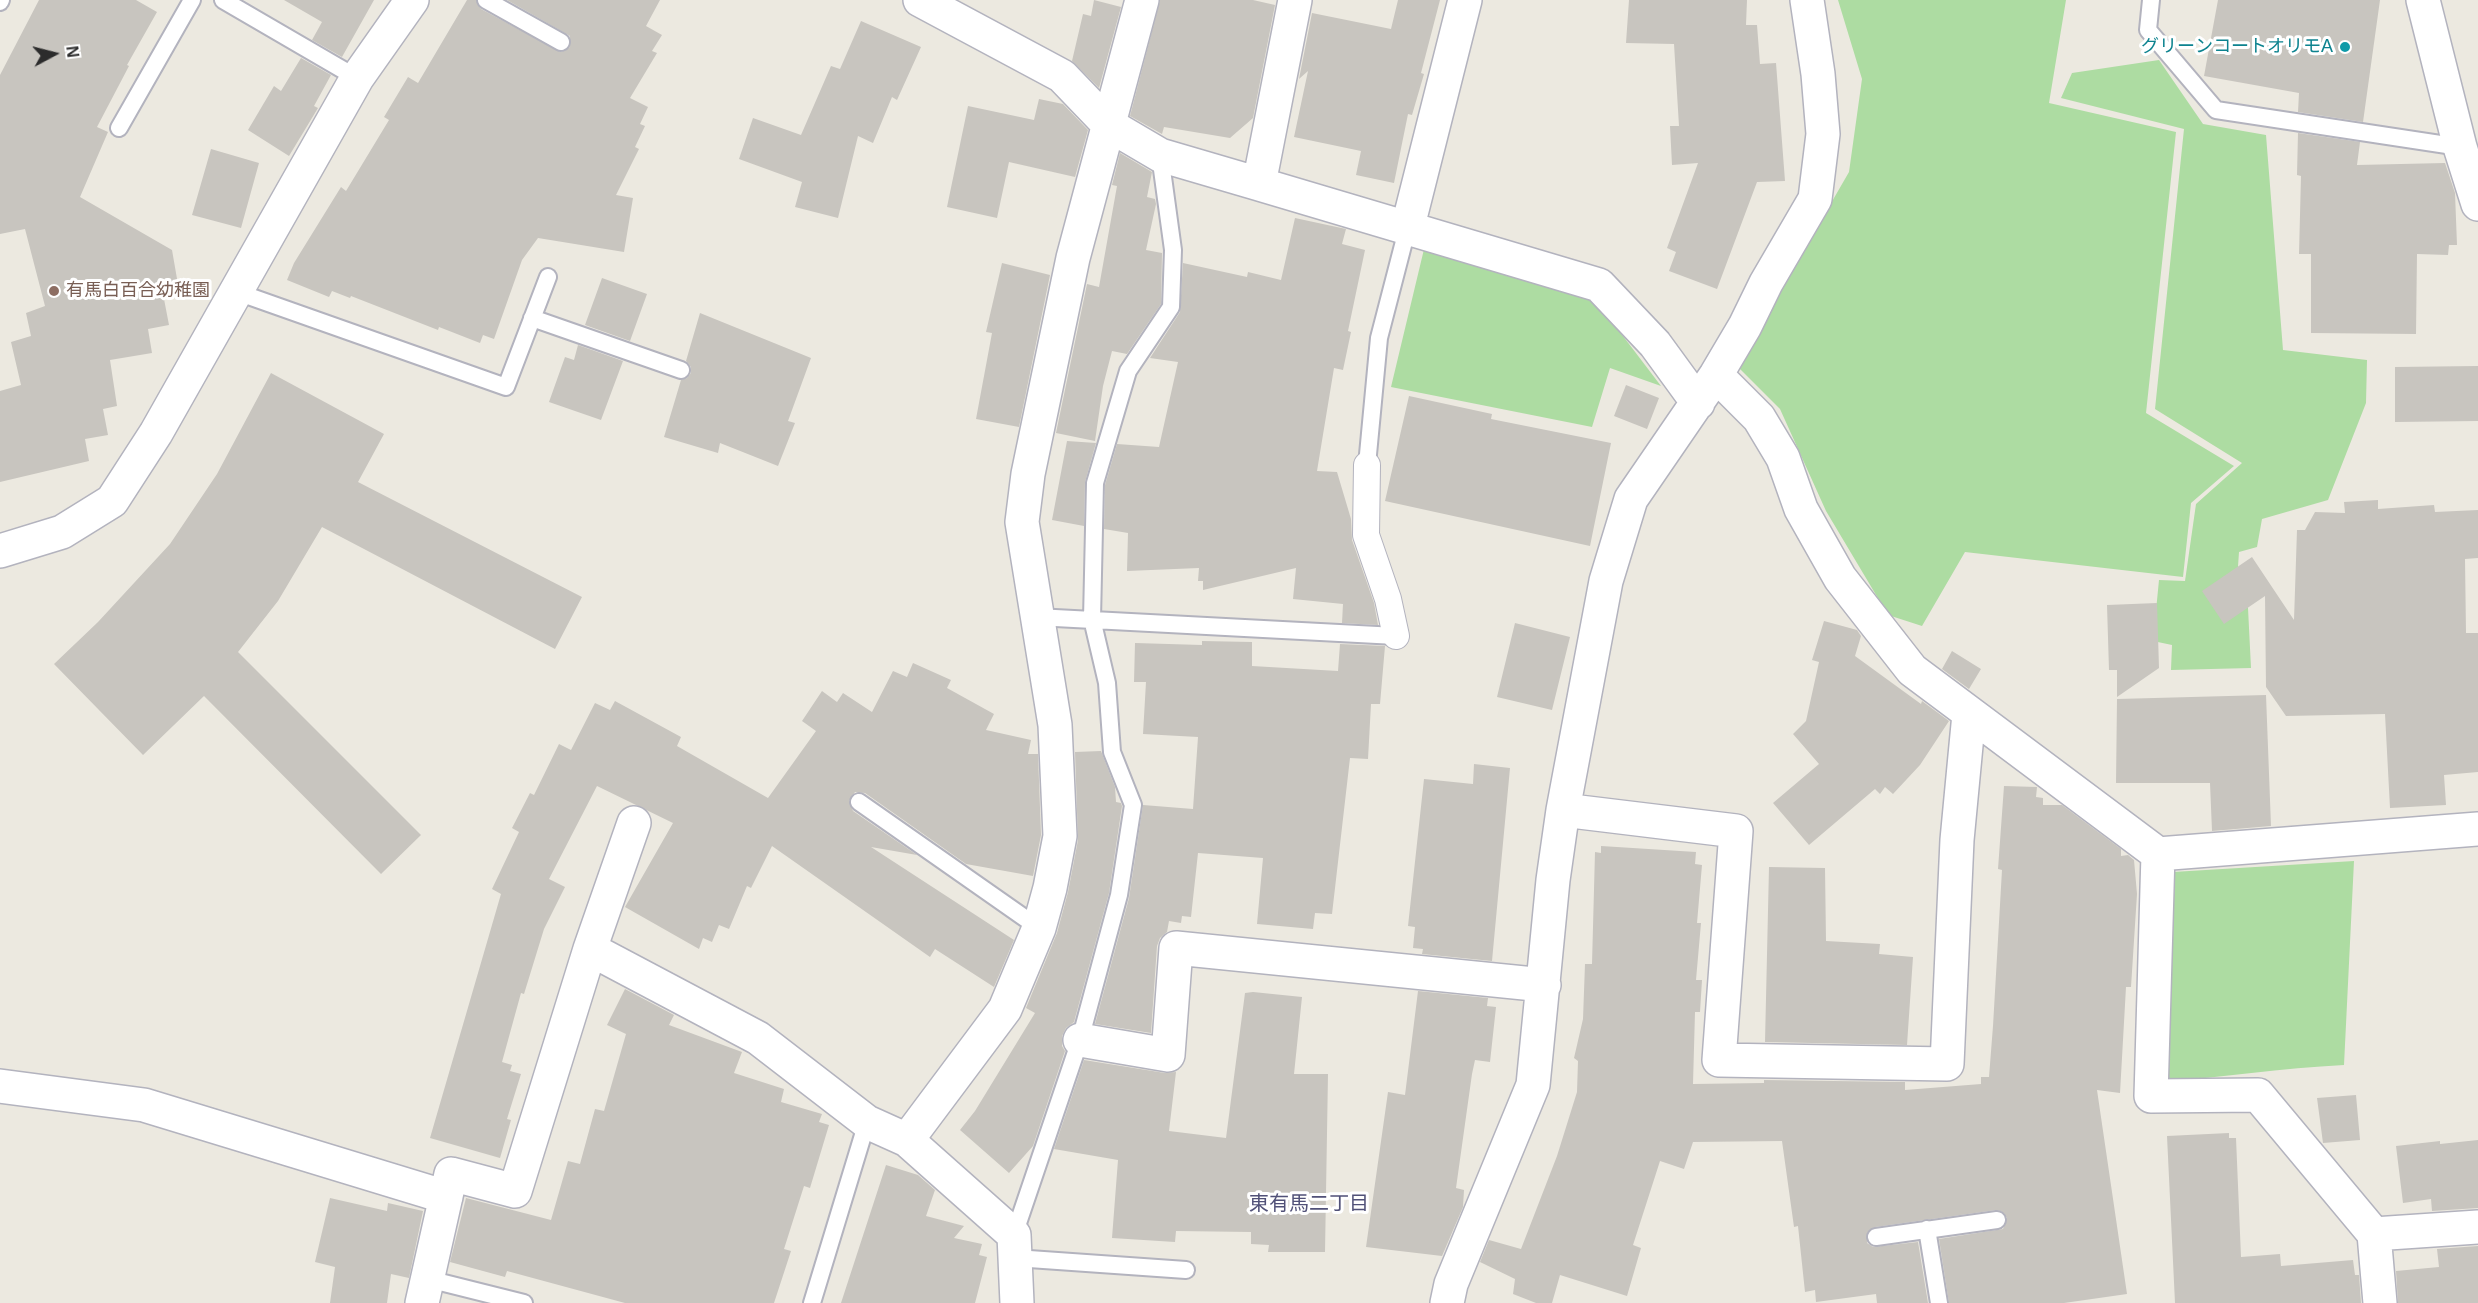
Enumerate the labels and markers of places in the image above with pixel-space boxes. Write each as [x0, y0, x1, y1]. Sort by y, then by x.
place label: グリーンコートオリモA [2141, 36, 2333, 58]
marker: グリーンコートオリモA [2338, 40, 2352, 54]
place label: 有馬白百合幼稚園 [66, 280, 210, 302]
marker: 有馬白百合幼稚園 [47, 284, 61, 298]

